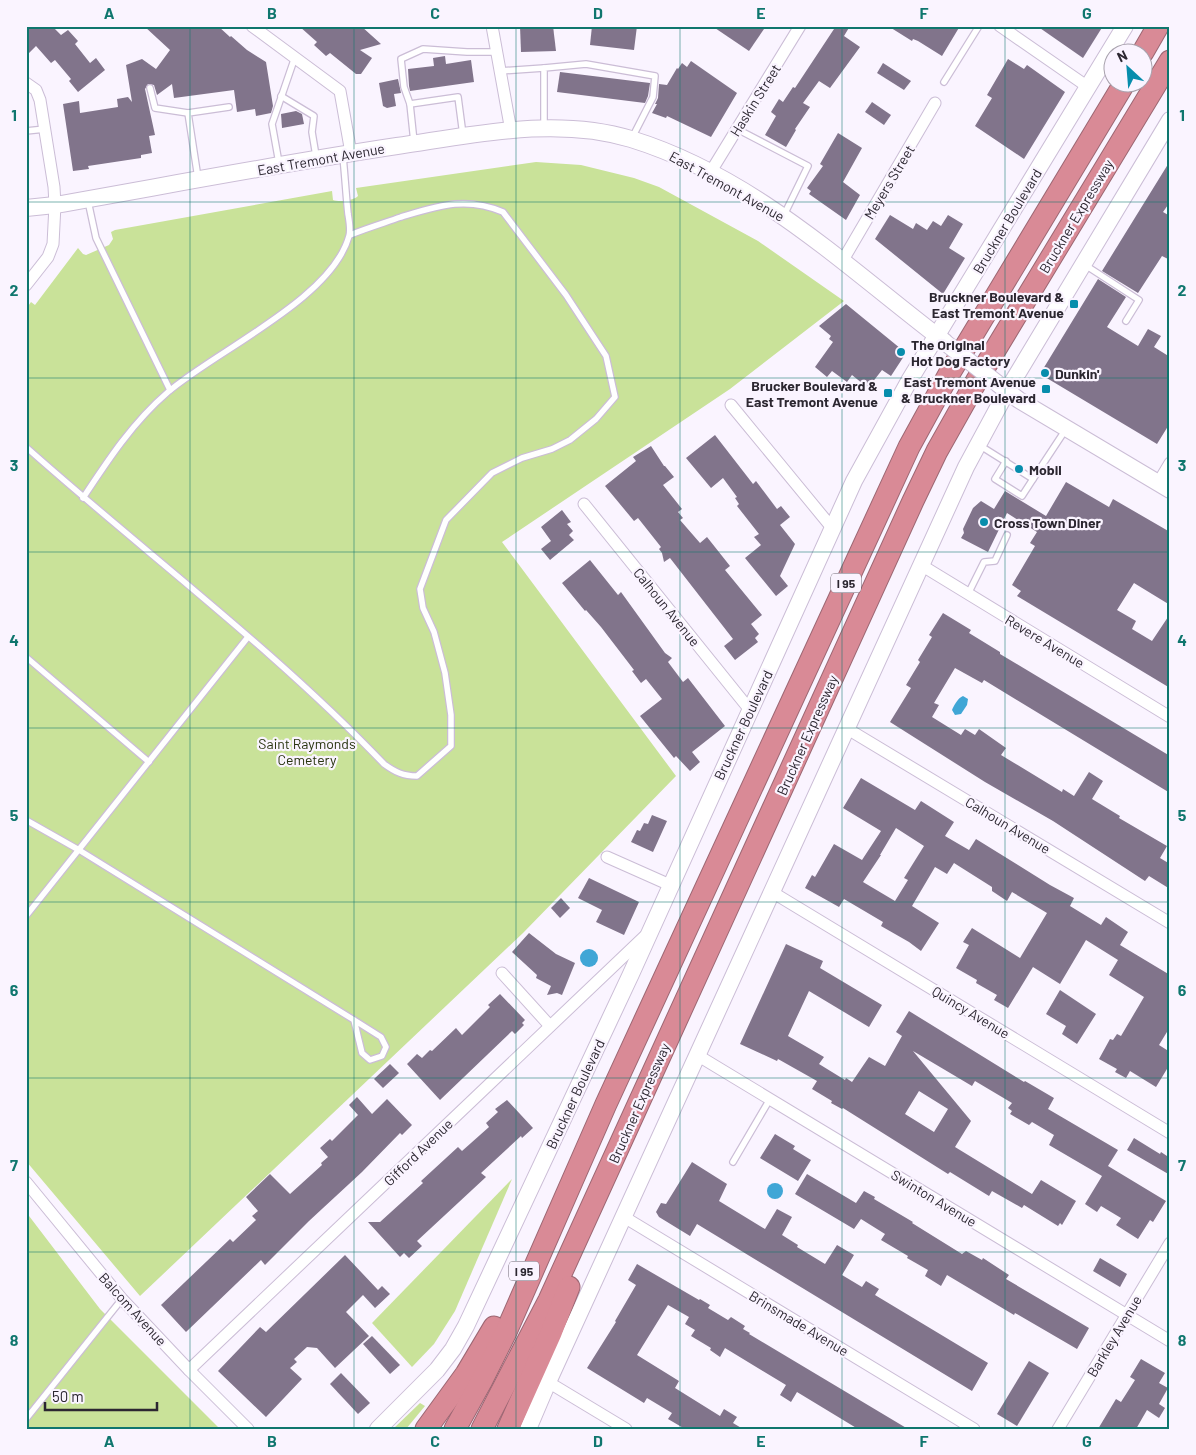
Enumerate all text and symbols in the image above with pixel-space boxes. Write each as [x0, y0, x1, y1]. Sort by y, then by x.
text: A [104, 3, 115, 22]
text: B [267, 3, 277, 22]
text: C [430, 3, 440, 22]
text: D [593, 3, 603, 22]
text: E [756, 3, 766, 22]
text: F [920, 3, 929, 22]
text: G [1082, 3, 1092, 22]
north arrow [1104, 42, 1154, 92]
text: N [1114, 46, 1130, 66]
street label: Haskin Street [726, 61, 784, 139]
text: 1 [11, 105, 17, 124]
text: 1 [1179, 105, 1185, 124]
street label: East Tremont Avenue [256, 139, 386, 179]
street label: Meyers Street [860, 142, 918, 222]
street label: East Tremont Avenue [666, 147, 788, 225]
street label: Bruckner Expressway [1035, 155, 1117, 276]
street label: Bruckner Boulevard [969, 166, 1045, 276]
text: 2 [10, 280, 19, 299]
text: 2 [1178, 280, 1187, 299]
place label: Bruckner Boulevard & East Tremont Avenue [929, 288, 1064, 321]
marker: Bruckner Boulevard & East Tremont Avenue [1068, 298, 1080, 310]
place label: The Original Hot Dog Factory [911, 336, 1010, 369]
marker: The Original Hot Dog Factory [895, 346, 907, 358]
place label: Dunkin' [1055, 365, 1100, 382]
marker: Dunkin' [1039, 367, 1051, 379]
place label: East Tremont Avenue & Bruckner Boulevard [901, 373, 1036, 406]
place label: Brucker Boulevard & East Tremont Avenue [746, 377, 878, 410]
marker: East Tremont Avenue & Bruckner Boulevard [1040, 383, 1052, 395]
marker: Brucker Boulevard & East Tremont Avenue [882, 387, 894, 399]
text: 3 [10, 455, 18, 474]
text: 3 [1178, 455, 1186, 474]
place label: Mobil [1029, 461, 1062, 478]
marker: Mobil [1013, 463, 1025, 475]
place label: Cross Town Diner [994, 514, 1102, 531]
marker: Cross Town Diner [978, 516, 990, 528]
street label: Calhoun Avenue [630, 564, 704, 650]
road number: I 95 [831, 574, 861, 592]
street label: Revere Avenue [1002, 611, 1088, 671]
text: 4 [9, 630, 19, 649]
text: 4 [1177, 630, 1187, 649]
street label: Bruckner Boulevard [710, 667, 776, 783]
street label: Bruckner Expressway [773, 672, 841, 798]
park label: Saint Raymonds Cemetery [258, 735, 356, 768]
street label: Calhoun Avenue [962, 793, 1054, 857]
text: 5 [10, 805, 19, 824]
text: 5 [1178, 805, 1187, 824]
text: 6 [10, 980, 19, 999]
text: 6 [1178, 980, 1187, 999]
street label: Quincy Avenue [929, 982, 1013, 1042]
street label: Bruckner Boulevard [542, 1036, 608, 1152]
street label: Bruckner Expressway [605, 1040, 673, 1166]
street label: Gifford Avenue [380, 1115, 456, 1189]
text: 7 [10, 1155, 18, 1174]
text: 7 [1178, 1155, 1186, 1174]
street label: Swinton Avenue [888, 1166, 980, 1230]
road number: I 95 [509, 1262, 539, 1280]
street label: Balcom Avenue [96, 1269, 170, 1349]
street label: Brinsmade Avenue [746, 1287, 852, 1359]
street label: Barkley Avenue [1083, 1292, 1145, 1380]
text: 8 [10, 1330, 19, 1349]
text: 8 [1178, 1330, 1187, 1349]
scale bar [45, 1380, 158, 1412]
text: 50 m [52, 1387, 84, 1405]
text: A [104, 1431, 115, 1450]
text: B [267, 1431, 277, 1450]
text: C [430, 1431, 440, 1450]
text: D [593, 1431, 603, 1450]
text: E [756, 1431, 766, 1450]
text: F [920, 1431, 929, 1450]
text: G [1082, 1431, 1092, 1450]

